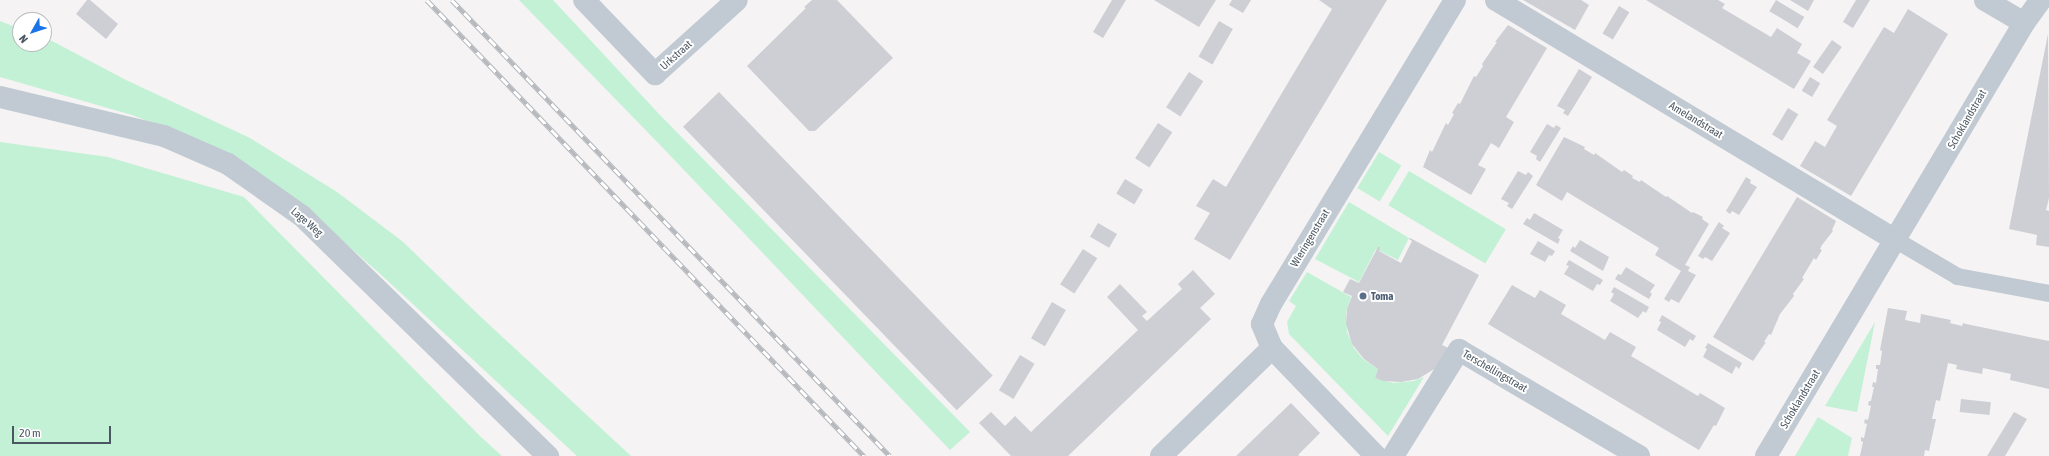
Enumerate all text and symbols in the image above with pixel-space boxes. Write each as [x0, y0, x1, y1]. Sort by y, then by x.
north arrow [12, 12, 52, 52]
text: N [17, 33, 30, 45]
street label: Urkstraat [657, 37, 695, 73]
street label: Schoklandstraat [1945, 87, 1989, 151]
street label: Amelandstraat [1667, 99, 1725, 141]
street label: Lage Weg [288, 205, 326, 239]
street label: Wieringenstraat [1288, 207, 1332, 269]
place label: Toma [1371, 289, 1393, 303]
marker: Toma [1358, 291, 1368, 301]
street label: Terschellingstraat [1460, 347, 1530, 395]
street label: Schoklandstraat [1777, 367, 1823, 431]
scale bar [14, 418, 113, 444]
text: 20 m [19, 426, 41, 440]

